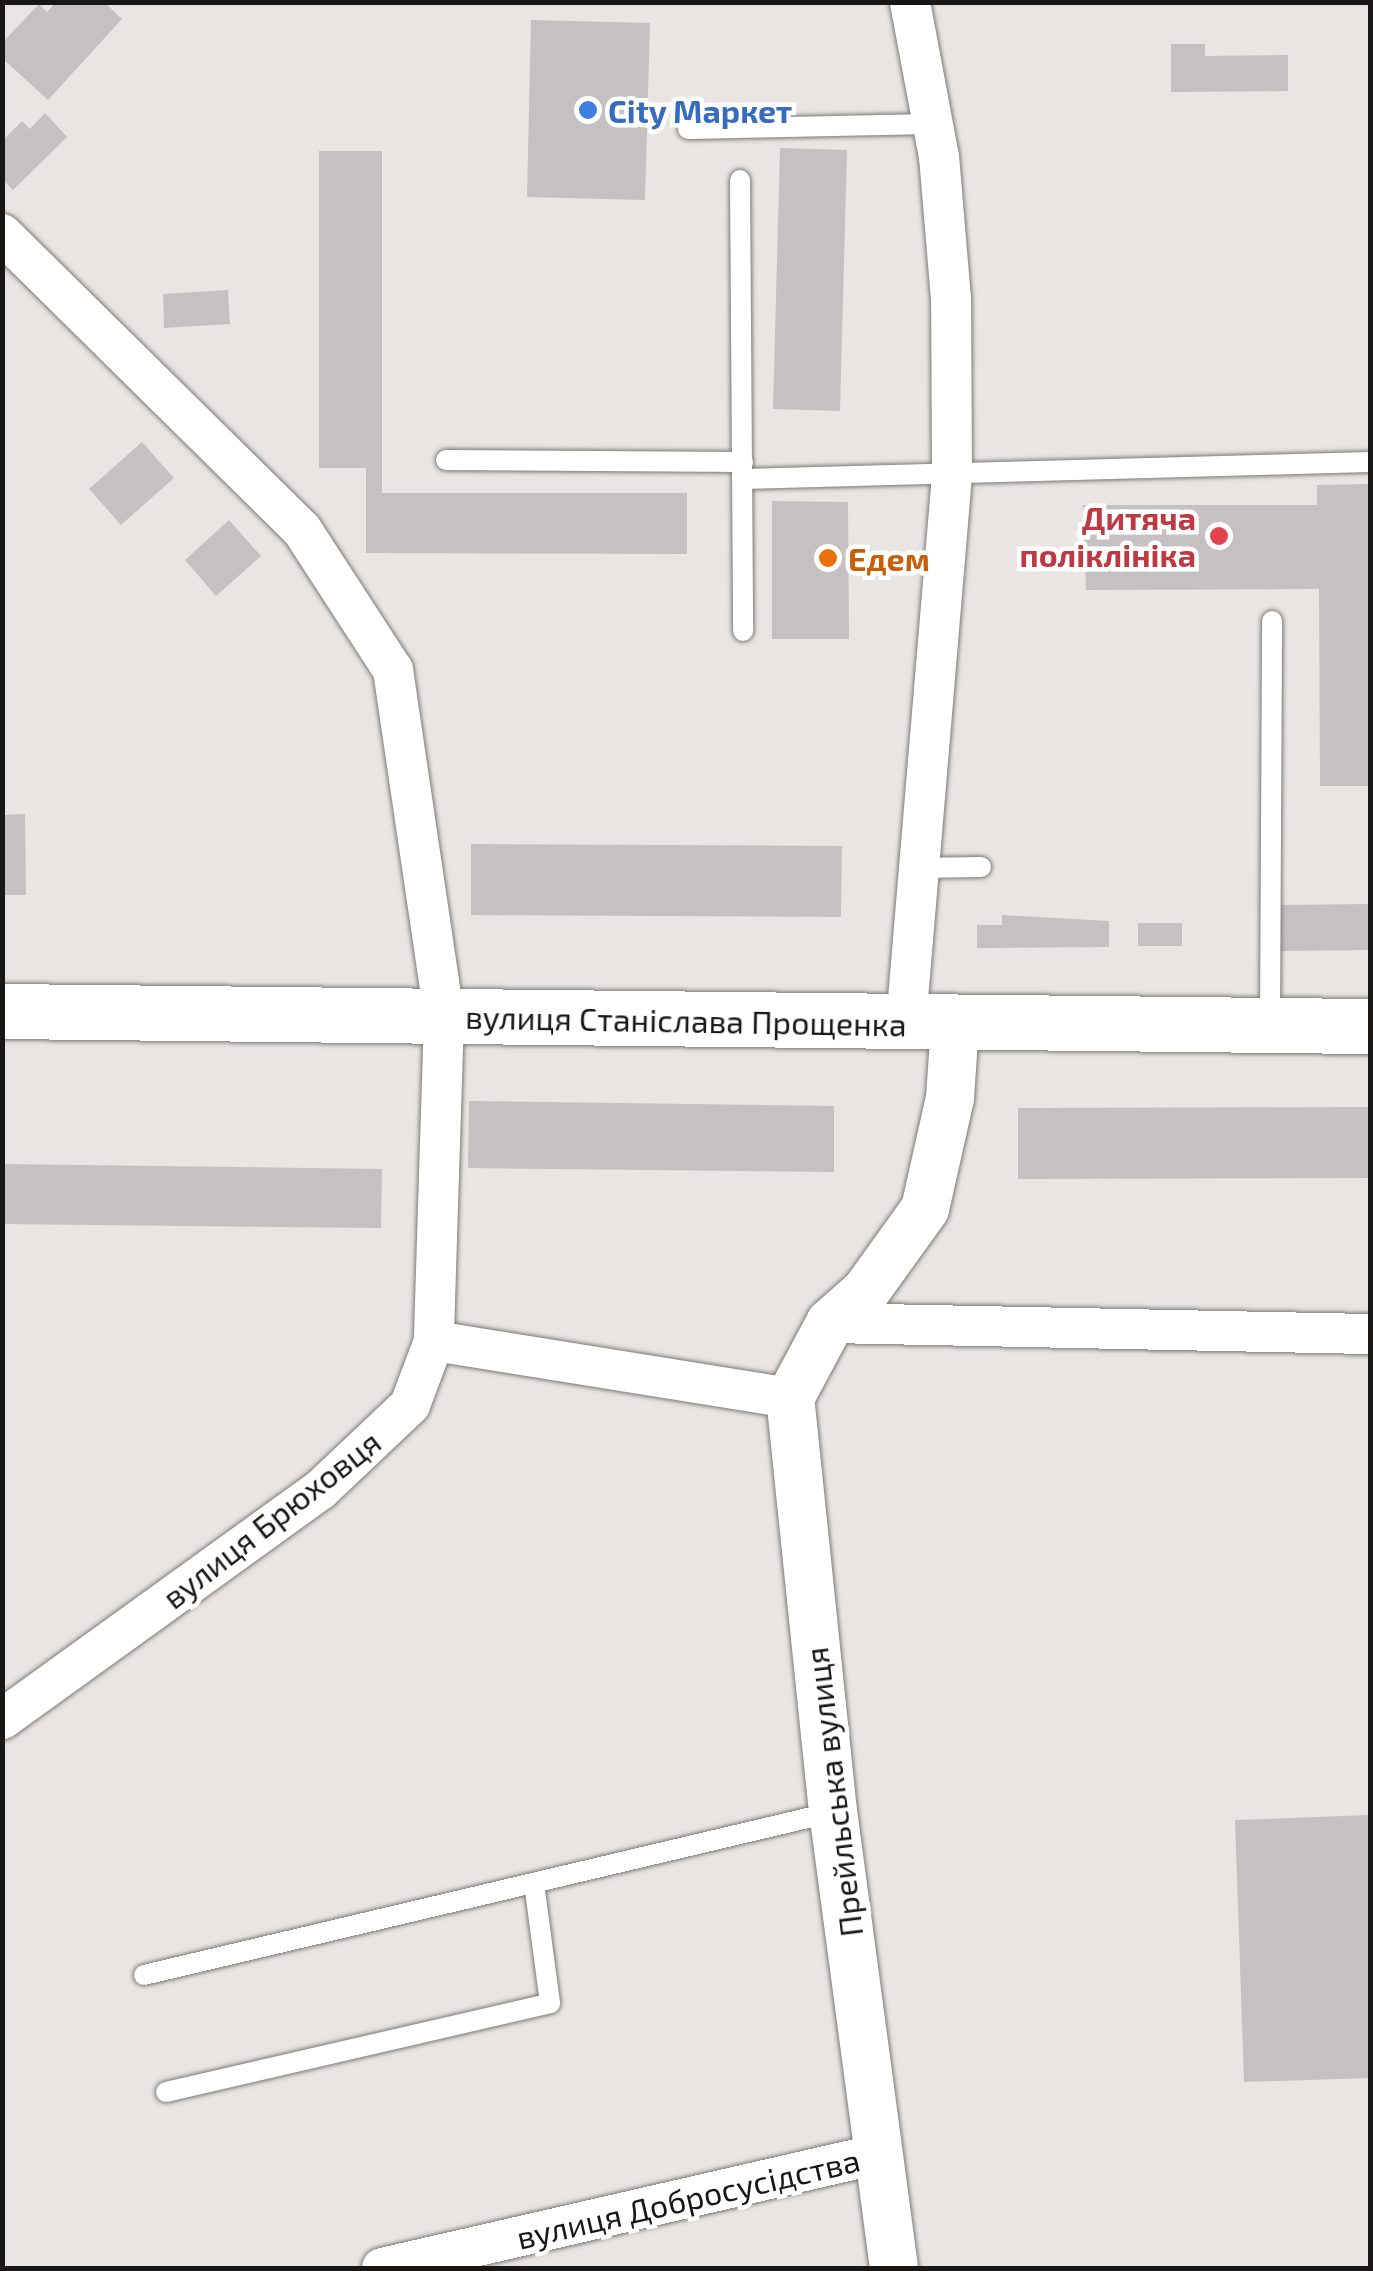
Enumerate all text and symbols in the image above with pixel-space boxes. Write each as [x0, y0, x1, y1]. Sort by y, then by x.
place label: City Маркет [608, 91, 793, 129]
marker: City Маркет [577, 99, 599, 121]
place label: Дитяча поліклініка [1020, 499, 1196, 574]
marker: Дитяча поліклініка [1206, 523, 1232, 549]
place label: Едем [848, 539, 930, 577]
marker: Едем [817, 547, 839, 569]
street label: вулиця Станіслава Прощенка [465, 997, 907, 1043]
street label: вулиця Брюховця [154, 1422, 388, 1616]
street label: Прейльська вулиця [796, 1645, 870, 1939]
street label: вулиця Добросусідства [513, 2140, 863, 2256]

